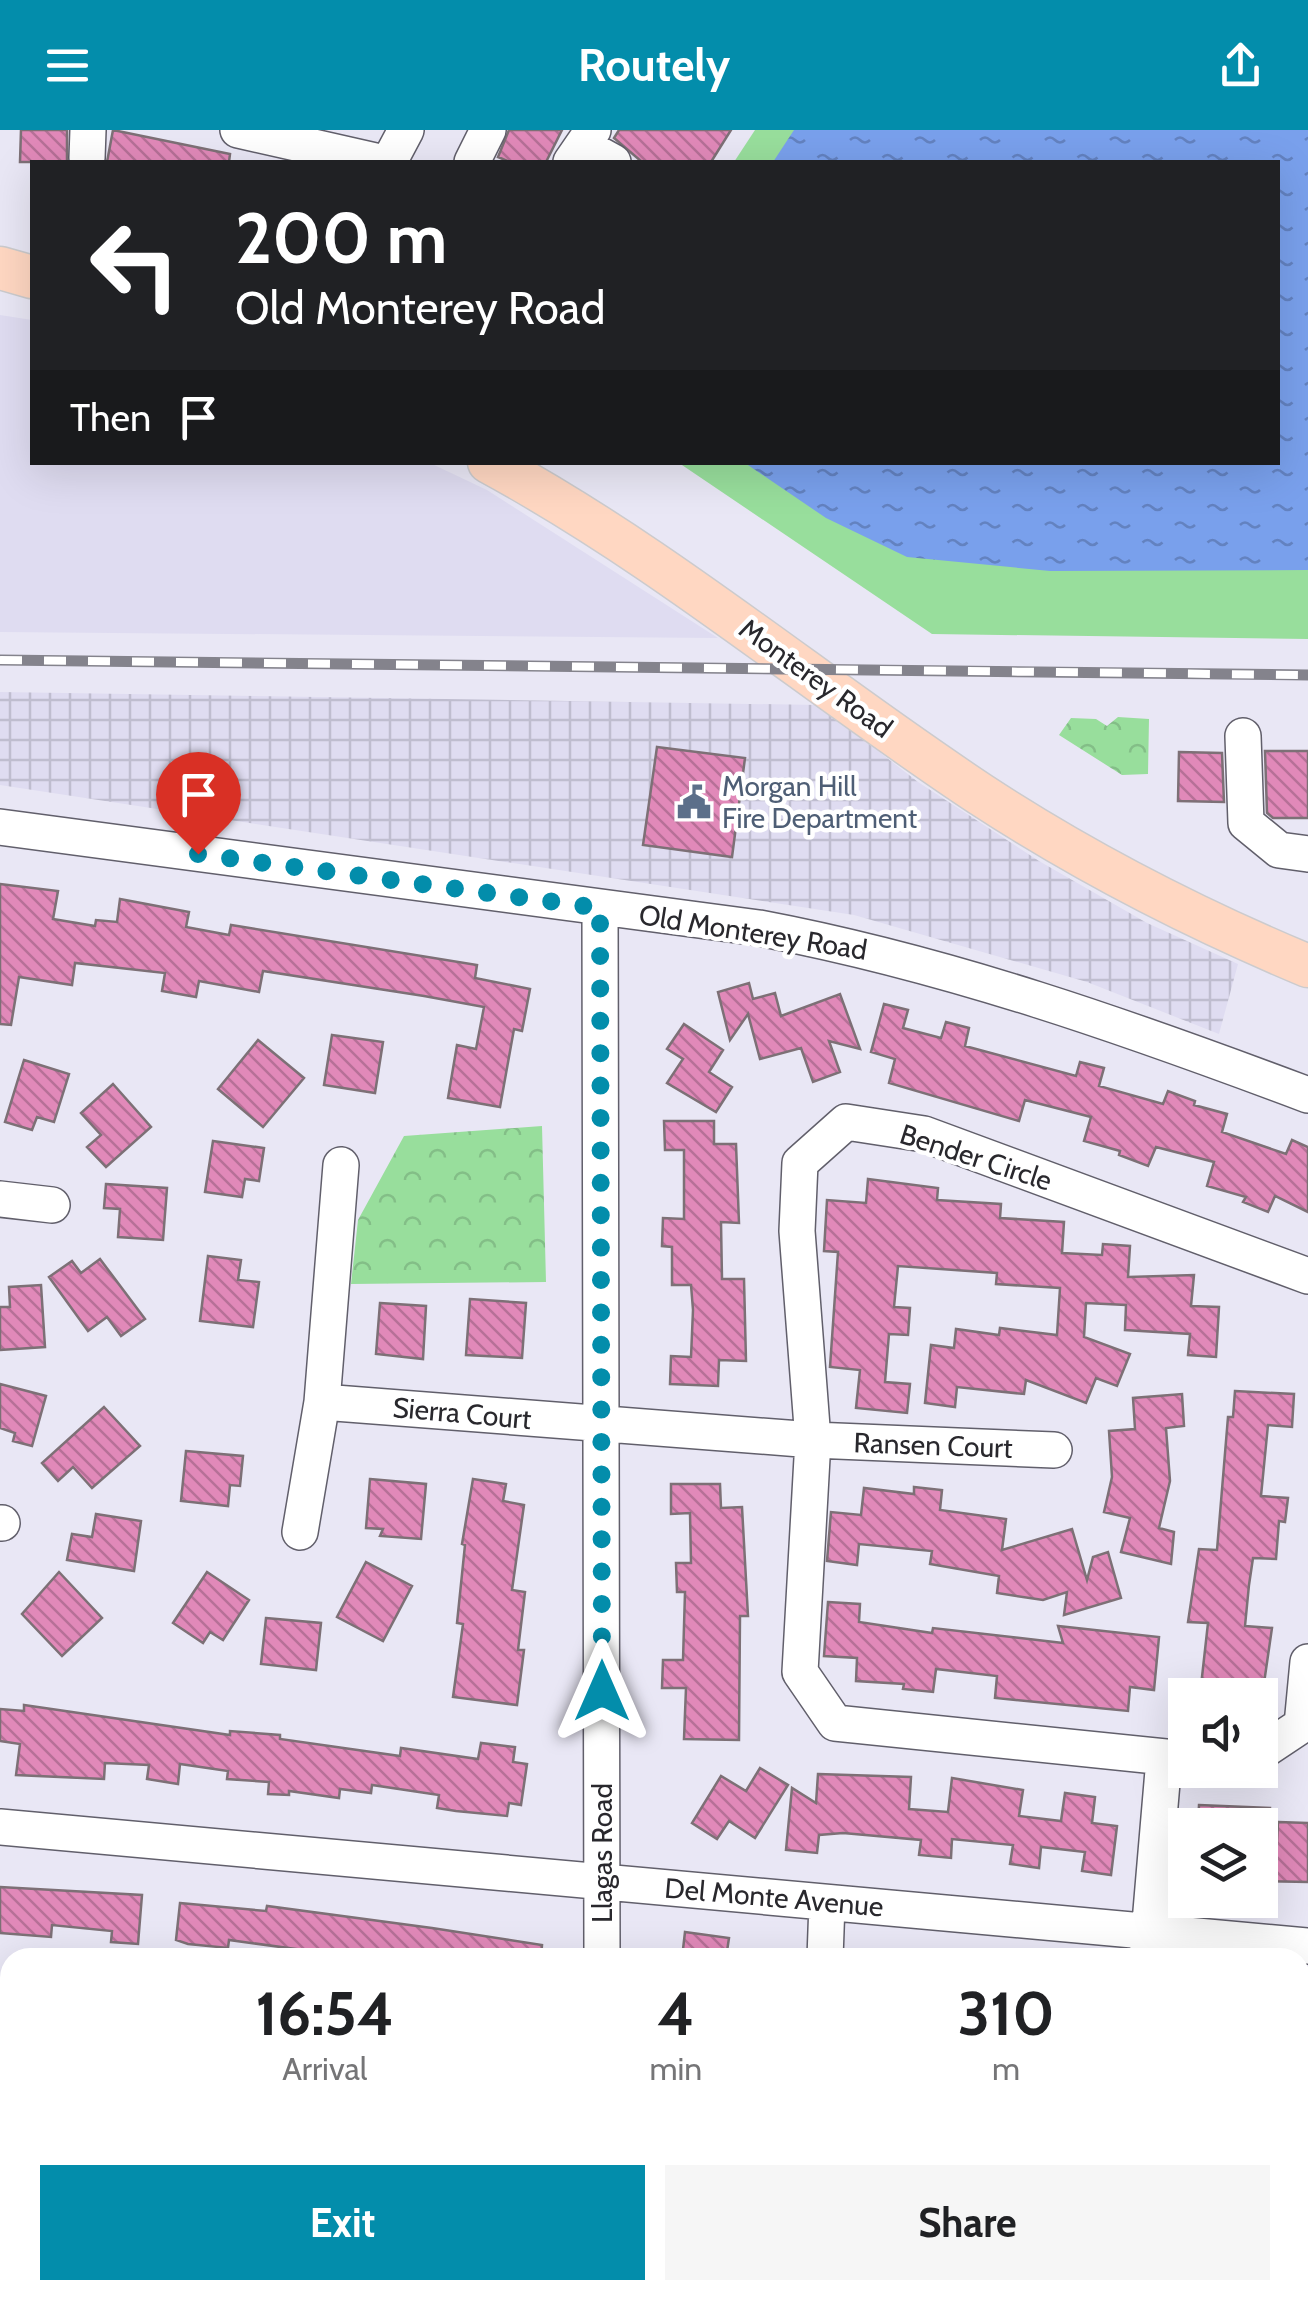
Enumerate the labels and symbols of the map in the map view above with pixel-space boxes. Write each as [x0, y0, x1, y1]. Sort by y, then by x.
street label: Monterey Road [733, 611, 899, 745]
pin [156, 752, 241, 855]
place label: Morgan Hill Fire Department [722, 769, 917, 835]
public building icon: Morgan Hill Fire Department [675, 783, 713, 821]
street label: Old Monterey Road [637, 897, 869, 967]
street label: Bender Circle [896, 1116, 1056, 1198]
street label: Sierra Court [391, 1390, 533, 1436]
street label: Ransen Court [853, 1425, 1013, 1465]
position arrow [550, 1639, 654, 1743]
street label: Llagas Road [585, 1783, 619, 1923]
street label: Del Monte Avenue [663, 1871, 885, 1923]

